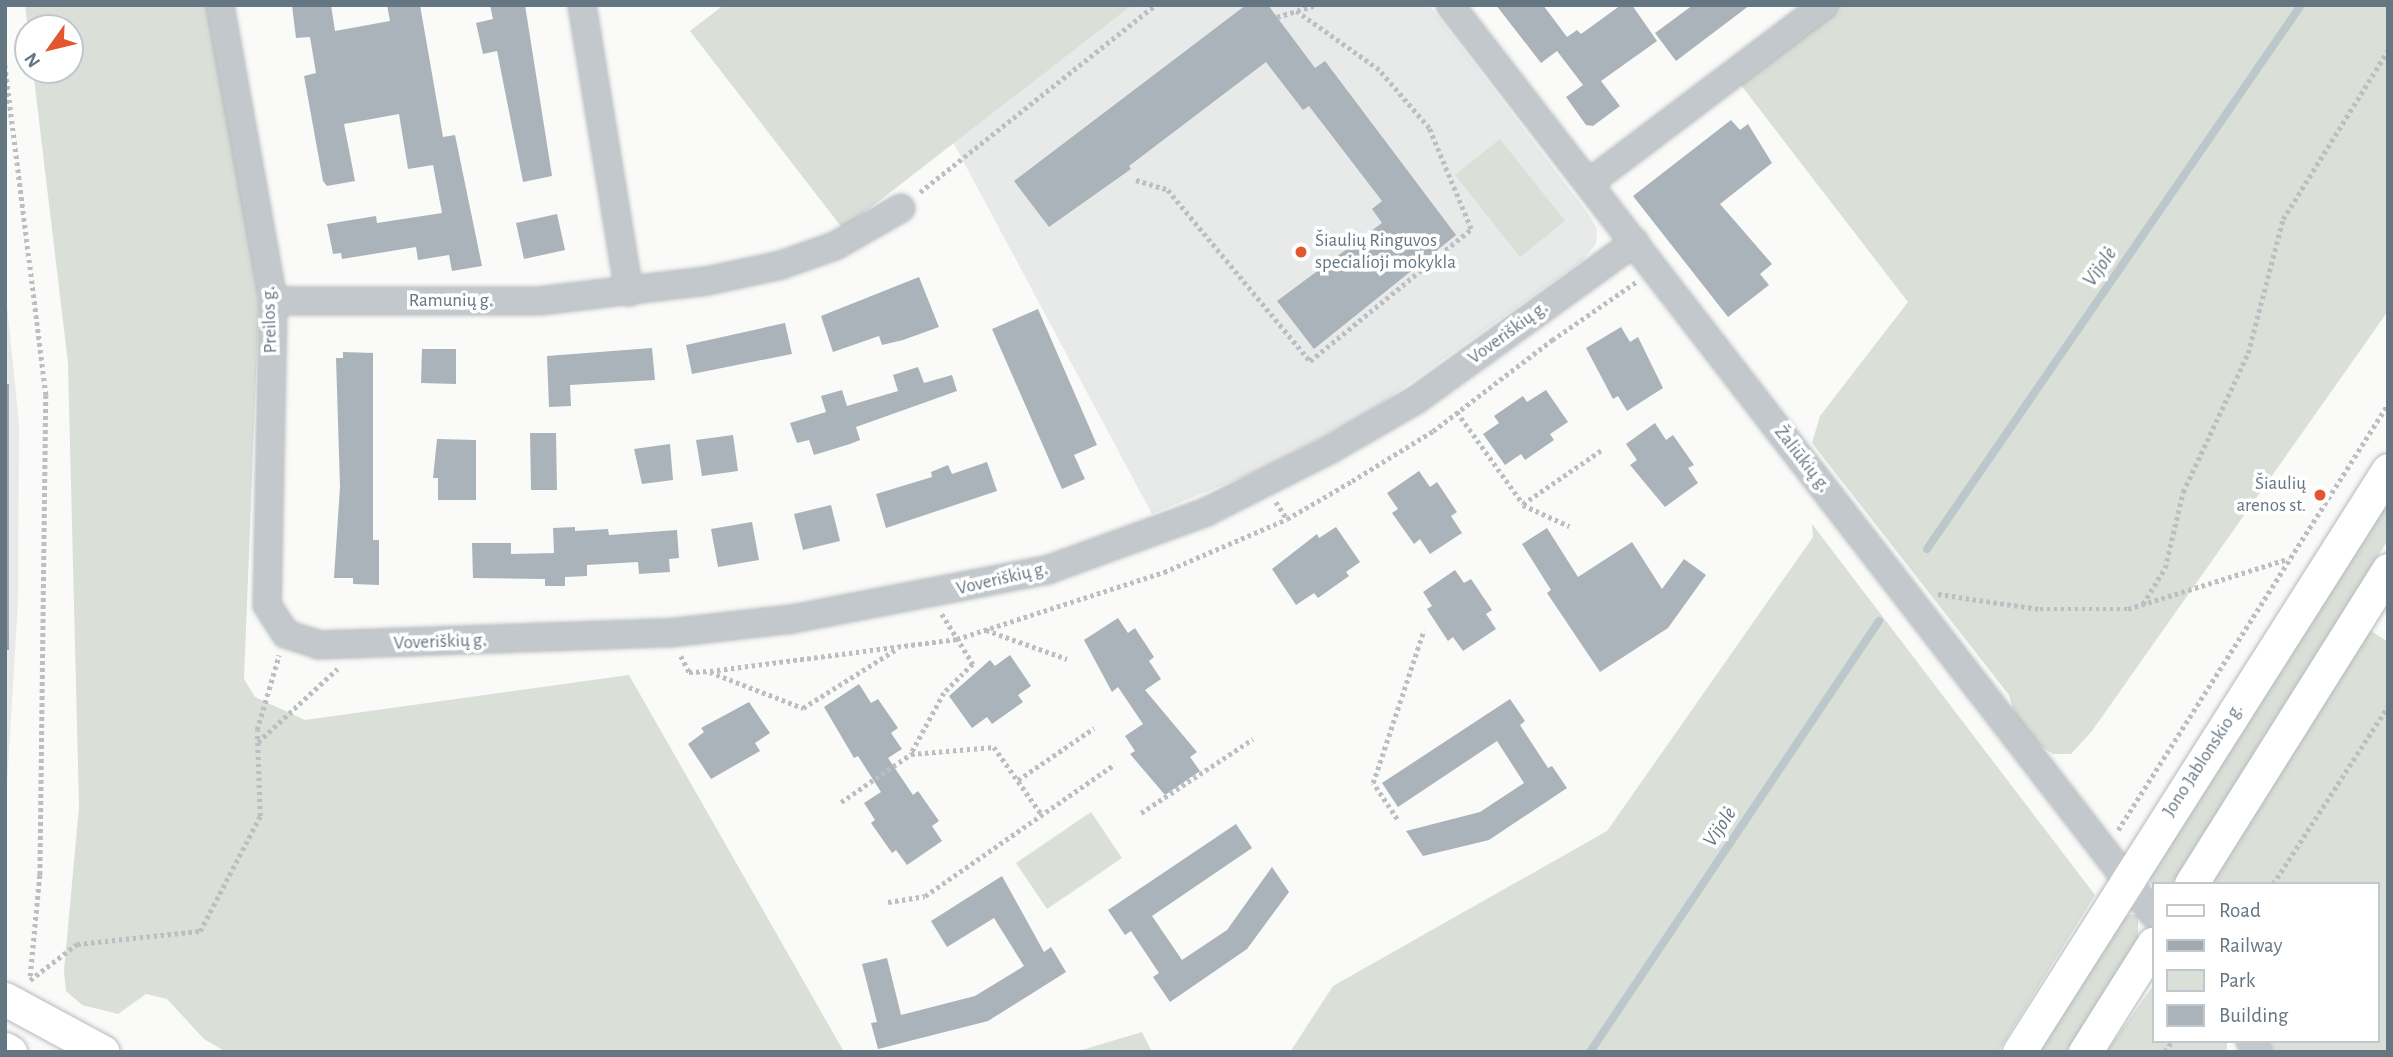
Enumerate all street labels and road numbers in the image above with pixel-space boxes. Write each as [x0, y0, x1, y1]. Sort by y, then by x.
street label: Preilos g. [257, 286, 283, 354]
street label: Ramunių g. [409, 290, 493, 312]
street label: Voveriškių g. [1464, 296, 1552, 370]
street label: Žaliūkių g. [1769, 421, 1835, 497]
street label: Voveriškių g. [954, 557, 1050, 601]
street label: Voveriškių g. [393, 629, 487, 655]
street label: Jono Jablonskio g. [2158, 699, 2248, 821]

